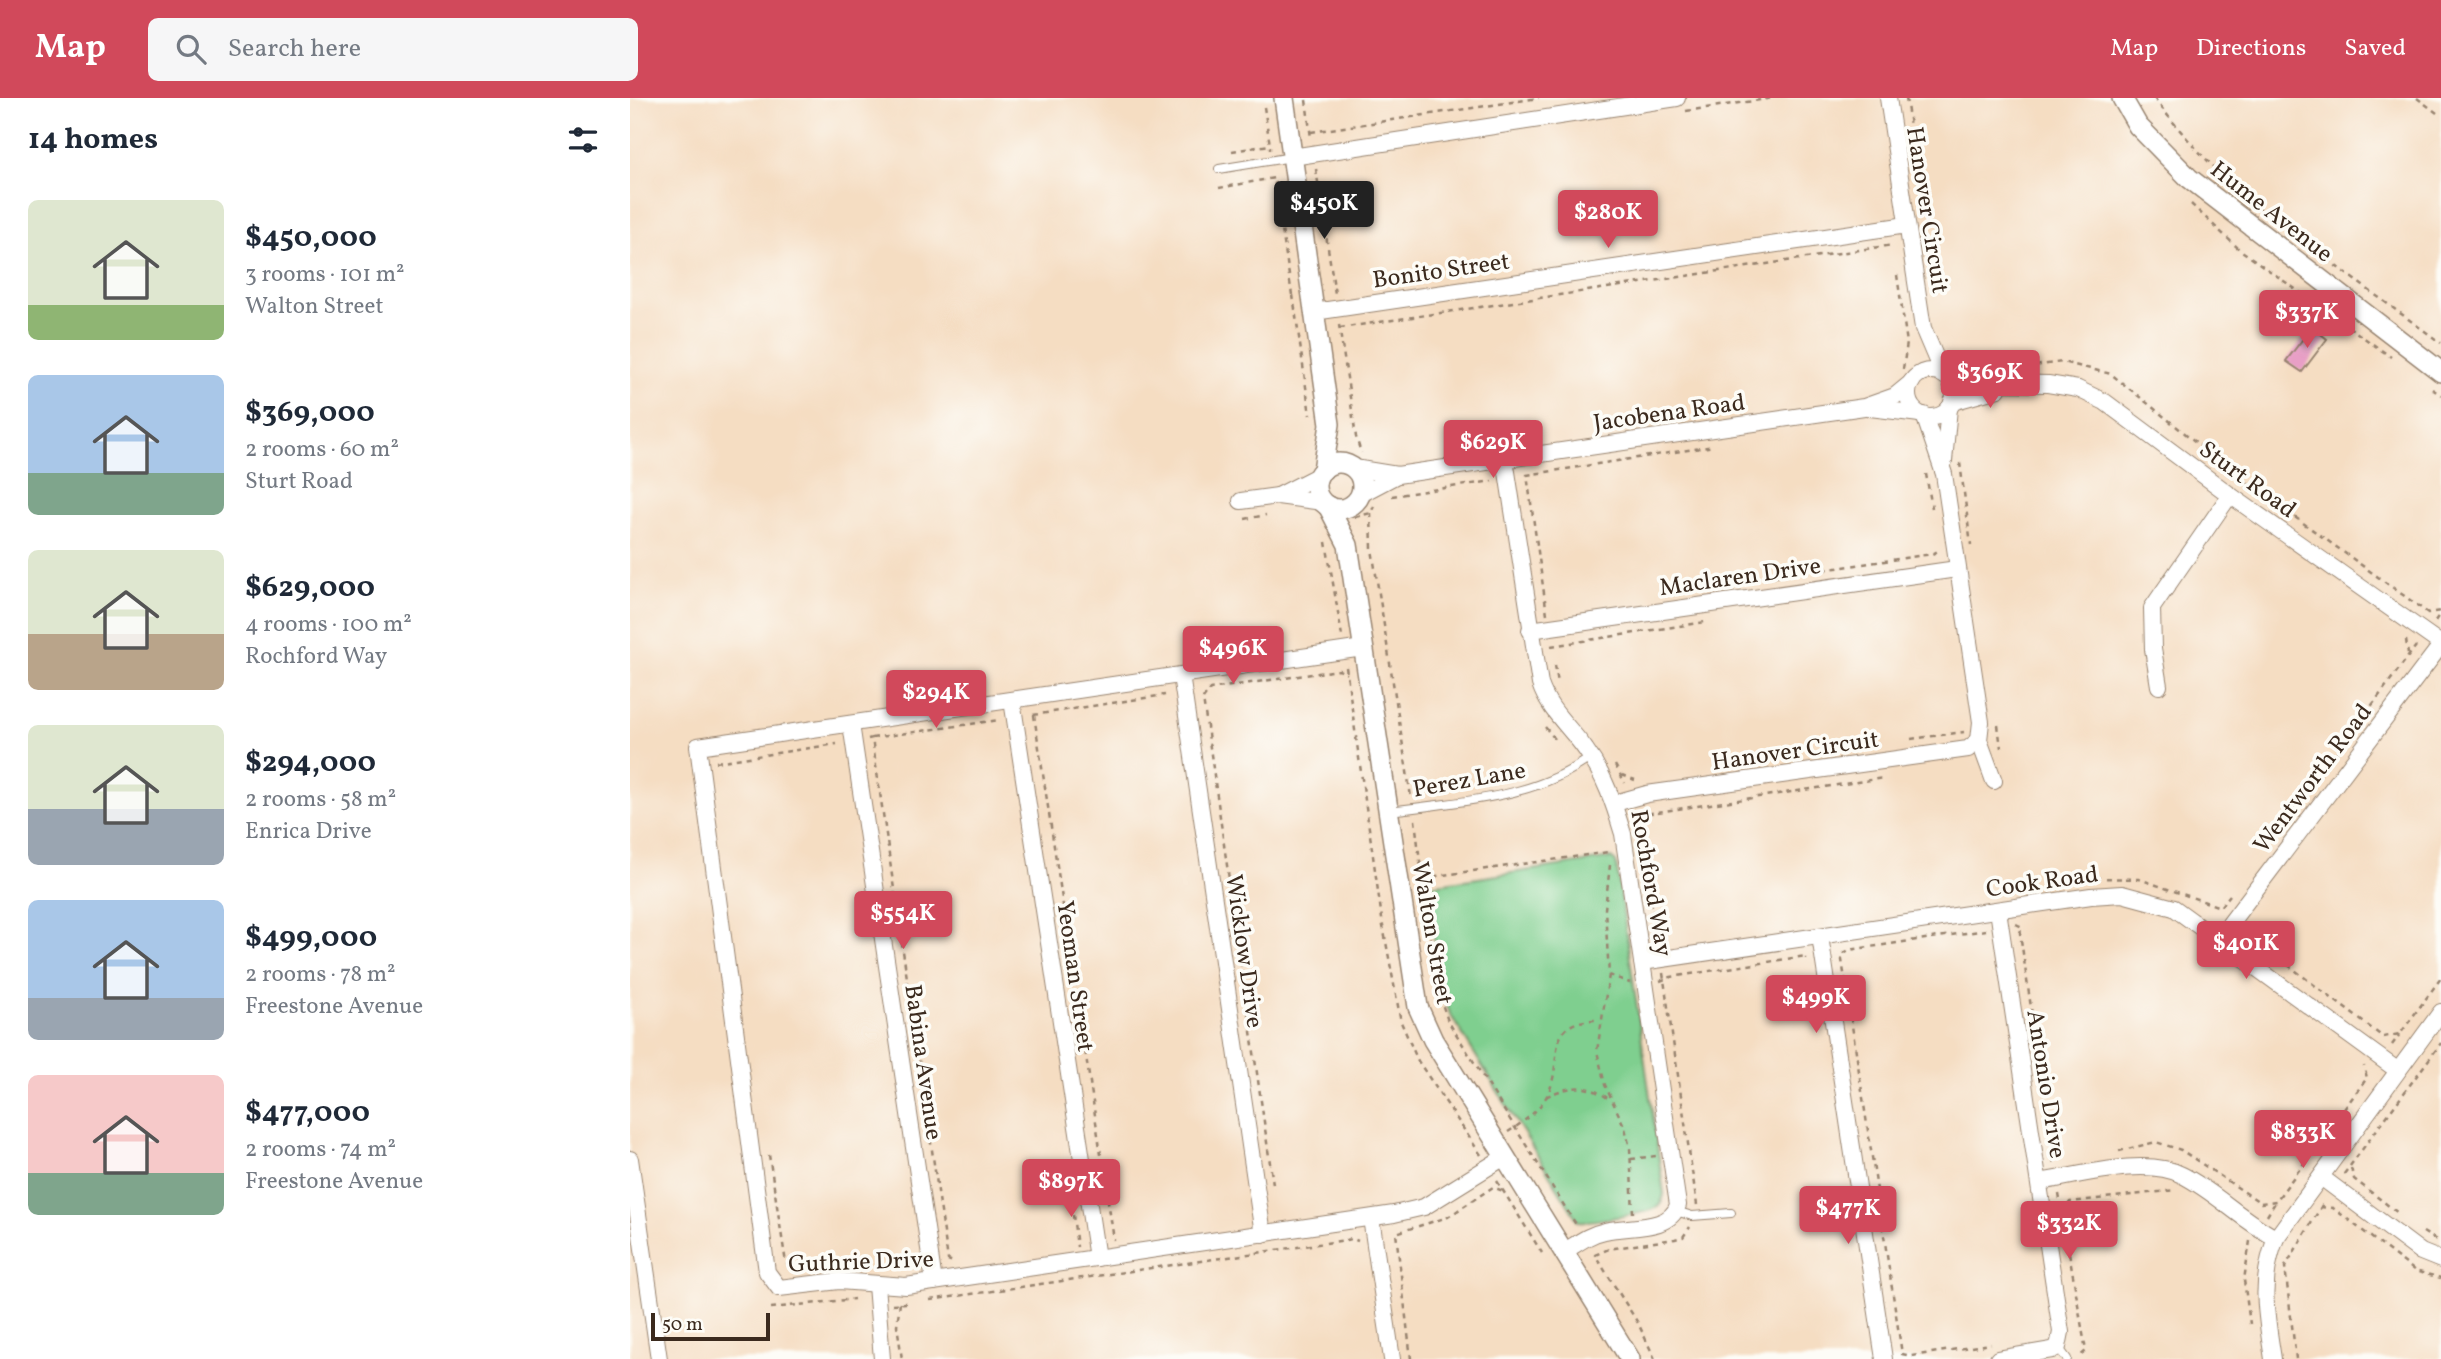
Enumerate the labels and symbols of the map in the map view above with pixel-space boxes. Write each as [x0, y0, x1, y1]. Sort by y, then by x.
street label: Hanover Circuit [1896, 124, 1956, 296]
street label: Hume Avenue [2202, 154, 2339, 271]
pin: $450K [1275, 181, 1373, 241]
pin: $280K [1559, 190, 1657, 250]
street label: Bonito Street [1371, 246, 1512, 298]
pin: $337K [2258, 290, 2356, 350]
pin: $369K [1941, 350, 2039, 410]
street label: Jacobena Road [1591, 387, 1747, 441]
pin: $629K [1444, 420, 1542, 480]
street label: Sturt Road [2191, 434, 2302, 527]
street label: Maclaren Drive [1657, 550, 1823, 606]
pin: $496K [1184, 626, 1282, 686]
pin: $294K [887, 670, 985, 730]
street label: Wentworth Road [2246, 697, 2381, 861]
street label: Hanover Circuit [1710, 723, 1881, 781]
street label: Perez Lane [1410, 754, 1529, 808]
street label: Rochford Way [1620, 807, 1680, 959]
street label: Cook Road [1984, 858, 2101, 908]
street label: Walton Street [1402, 859, 1460, 1007]
street label: Wicklow Drive [1215, 872, 1271, 1030]
pin: $554K [854, 892, 952, 951]
street label: Yeoman Street [1047, 898, 1101, 1054]
pin: $401K [2197, 922, 2295, 981]
pin: $499K [1767, 976, 1865, 1035]
street label: Babina Avenue [894, 982, 950, 1142]
street label: Antonio Drive [2017, 1008, 2074, 1161]
pin: $833K [2254, 1110, 2352, 1170]
pin: $897K [1022, 1160, 1120, 1219]
pin: $477K [1799, 1186, 1897, 1246]
pin: $332K [2020, 1202, 2118, 1261]
street label: Guthrie Drive [788, 1243, 935, 1283]
scale bar [651, 1310, 770, 1342]

